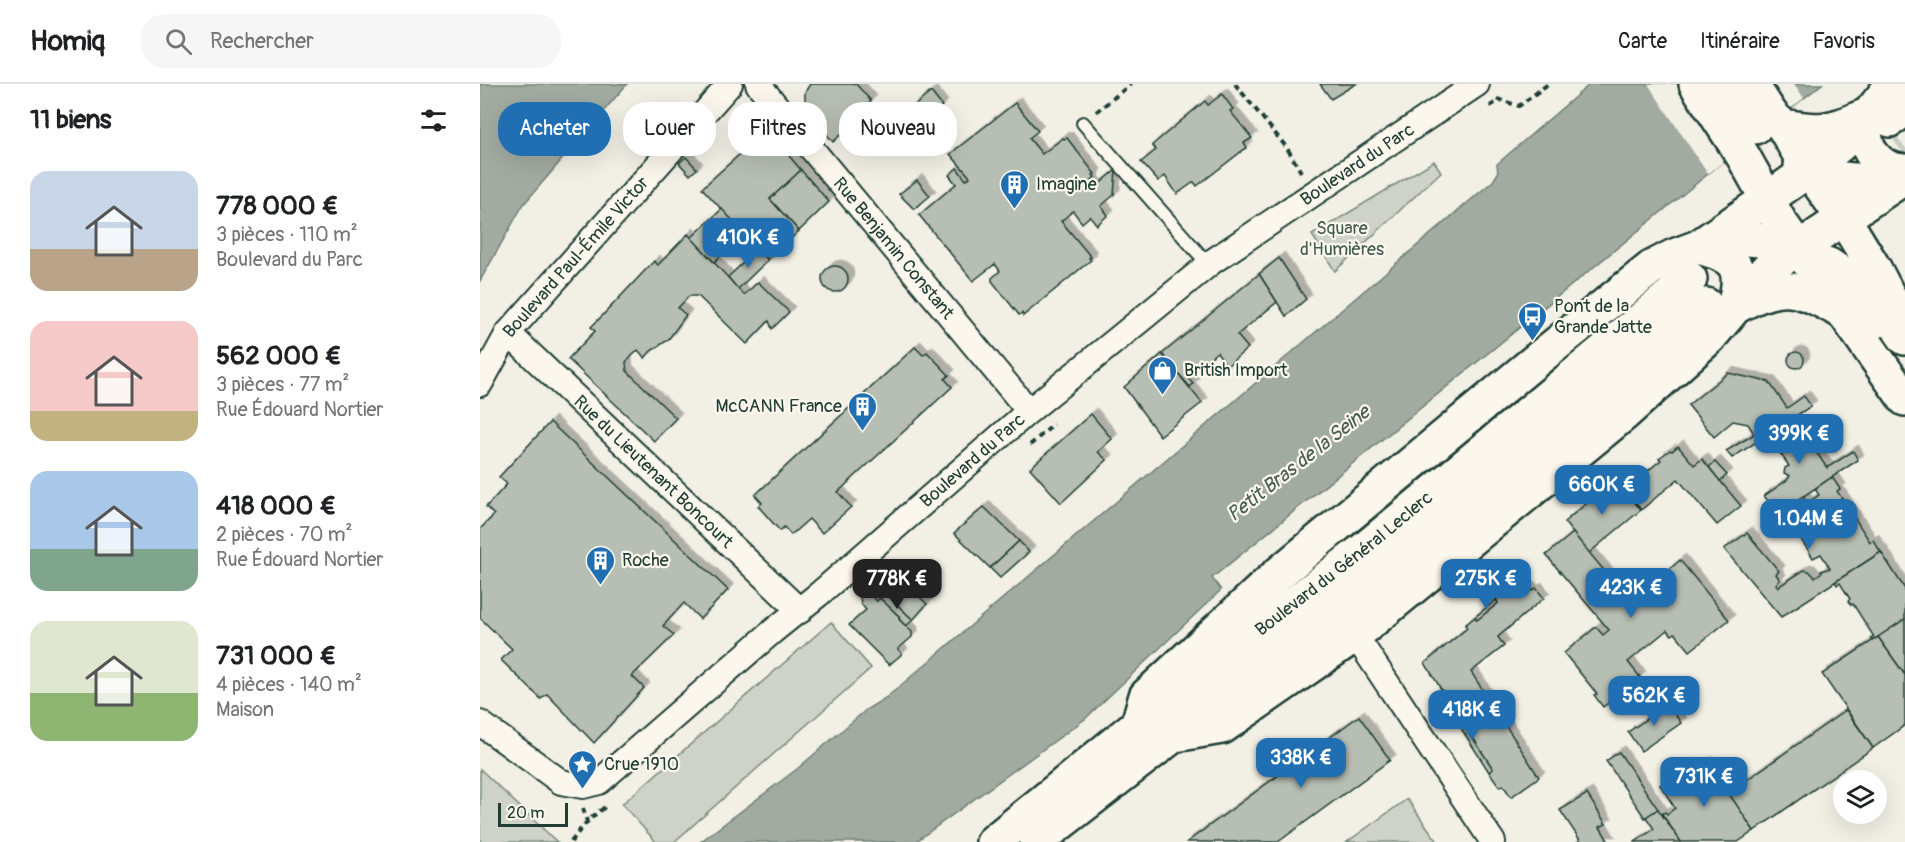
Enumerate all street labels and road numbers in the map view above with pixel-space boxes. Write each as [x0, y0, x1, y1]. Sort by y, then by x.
street label: Boulevard du Parc [1296, 118, 1419, 211]
street label: Boulevard Paul-Émile Victor [498, 171, 654, 343]
street label: Rue Benjamin Constant [828, 173, 960, 325]
street label: Rue du Lieutenant Boncourt [569, 391, 738, 554]
street label: Boulevard du Parc [915, 409, 1030, 513]
street label: Boulevard du Général Leclerc [1251, 486, 1438, 641]

